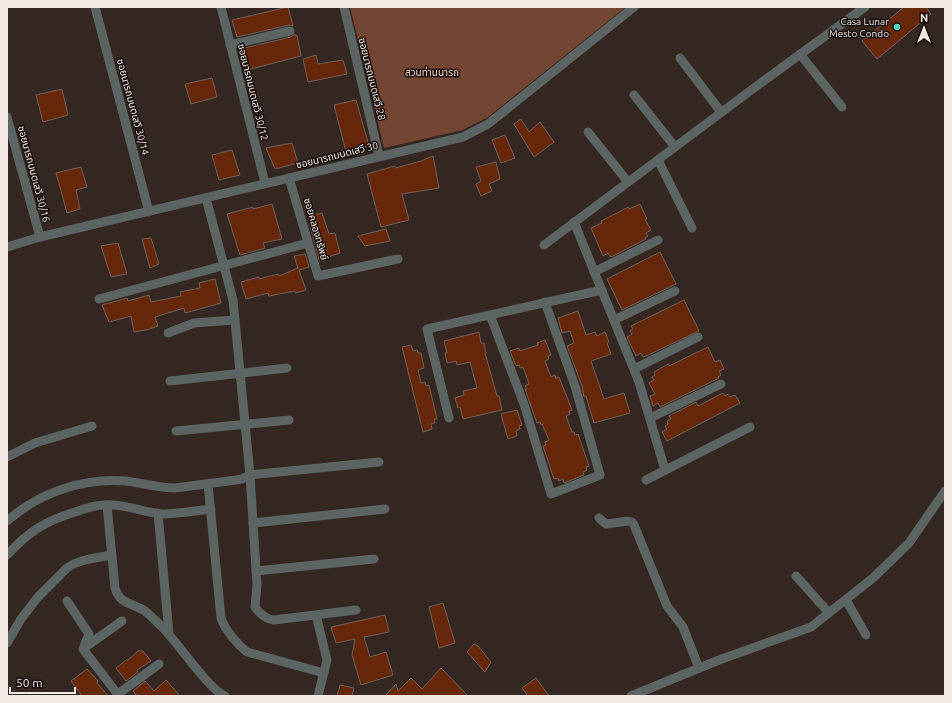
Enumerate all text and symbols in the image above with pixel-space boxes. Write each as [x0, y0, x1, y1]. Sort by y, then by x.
north arrow [904, 8, 944, 48]
text: N [920, 12, 928, 24]
place label: Casa Lunar Mesto Condo [829, 16, 889, 39]
marker: Casa Lunar Mesto Condo [892, 22, 902, 32]
street label: ซอยนารถมนตเสวี 28 [356, 37, 388, 121]
street label: ซอยนารถมนตเสวี 30/12 [236, 43, 270, 141]
street label: ซอยนารถมนตเสวี 30/14 [115, 58, 151, 157]
park label: สวนท่านนารถ [405, 66, 459, 78]
street label: ซอยนารถมนตเสวี 30/16 [16, 125, 52, 224]
street label: ซอยนารถมนตเสวี 30 [295, 139, 379, 171]
street label: ซอยคลองทรัพย์ [302, 197, 330, 261]
scale bar [10, 669, 75, 695]
text: 50 m [16, 676, 43, 689]

